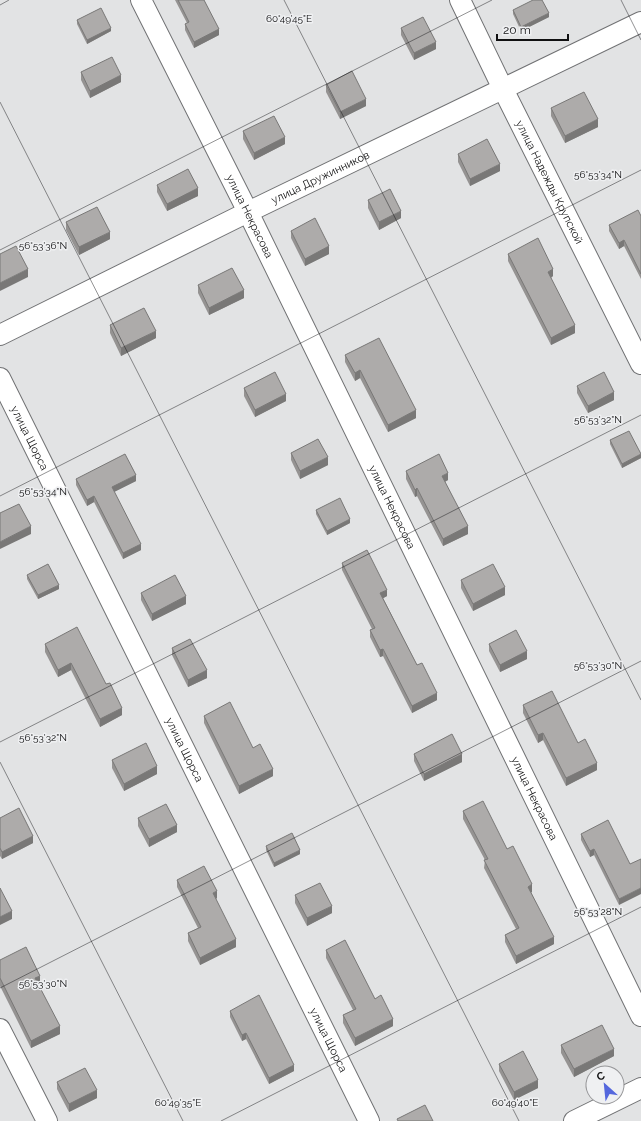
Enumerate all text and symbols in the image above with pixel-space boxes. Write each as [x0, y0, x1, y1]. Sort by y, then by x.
text: 60°49'45"E [266, 13, 312, 24]
scale bar [497, 16, 568, 42]
text: 20 m [503, 23, 531, 37]
street label: улица Надежды Крупской [513, 118, 586, 246]
street label: улица Дружинников [269, 148, 371, 206]
text: 56°53'34"N [574, 169, 622, 180]
street label: улица Некрасова [224, 172, 276, 260]
text: 56°53'36"N [19, 240, 67, 251]
street label: улица Щорса [8, 404, 51, 472]
text: 56°53'32"N [574, 414, 622, 425]
street label: улица Некрасова [366, 463, 418, 551]
text: 56°53'34"N [19, 486, 67, 497]
text: 56°53'30"N [574, 660, 622, 671]
street label: улица Щорса [163, 715, 206, 784]
text: 56°53'32"N [19, 732, 67, 743]
street label: улица Некрасова [509, 754, 560, 842]
text: 56°53'28"N [574, 906, 622, 917]
text: 56°53'30"N [19, 978, 67, 989]
street label: улица Щорса [307, 1006, 350, 1074]
north arrow [585, 1065, 625, 1105]
text: С [594, 1069, 607, 1084]
text: 60°49'35"E [155, 1097, 201, 1108]
text: 60°49'40"E [492, 1097, 538, 1108]

